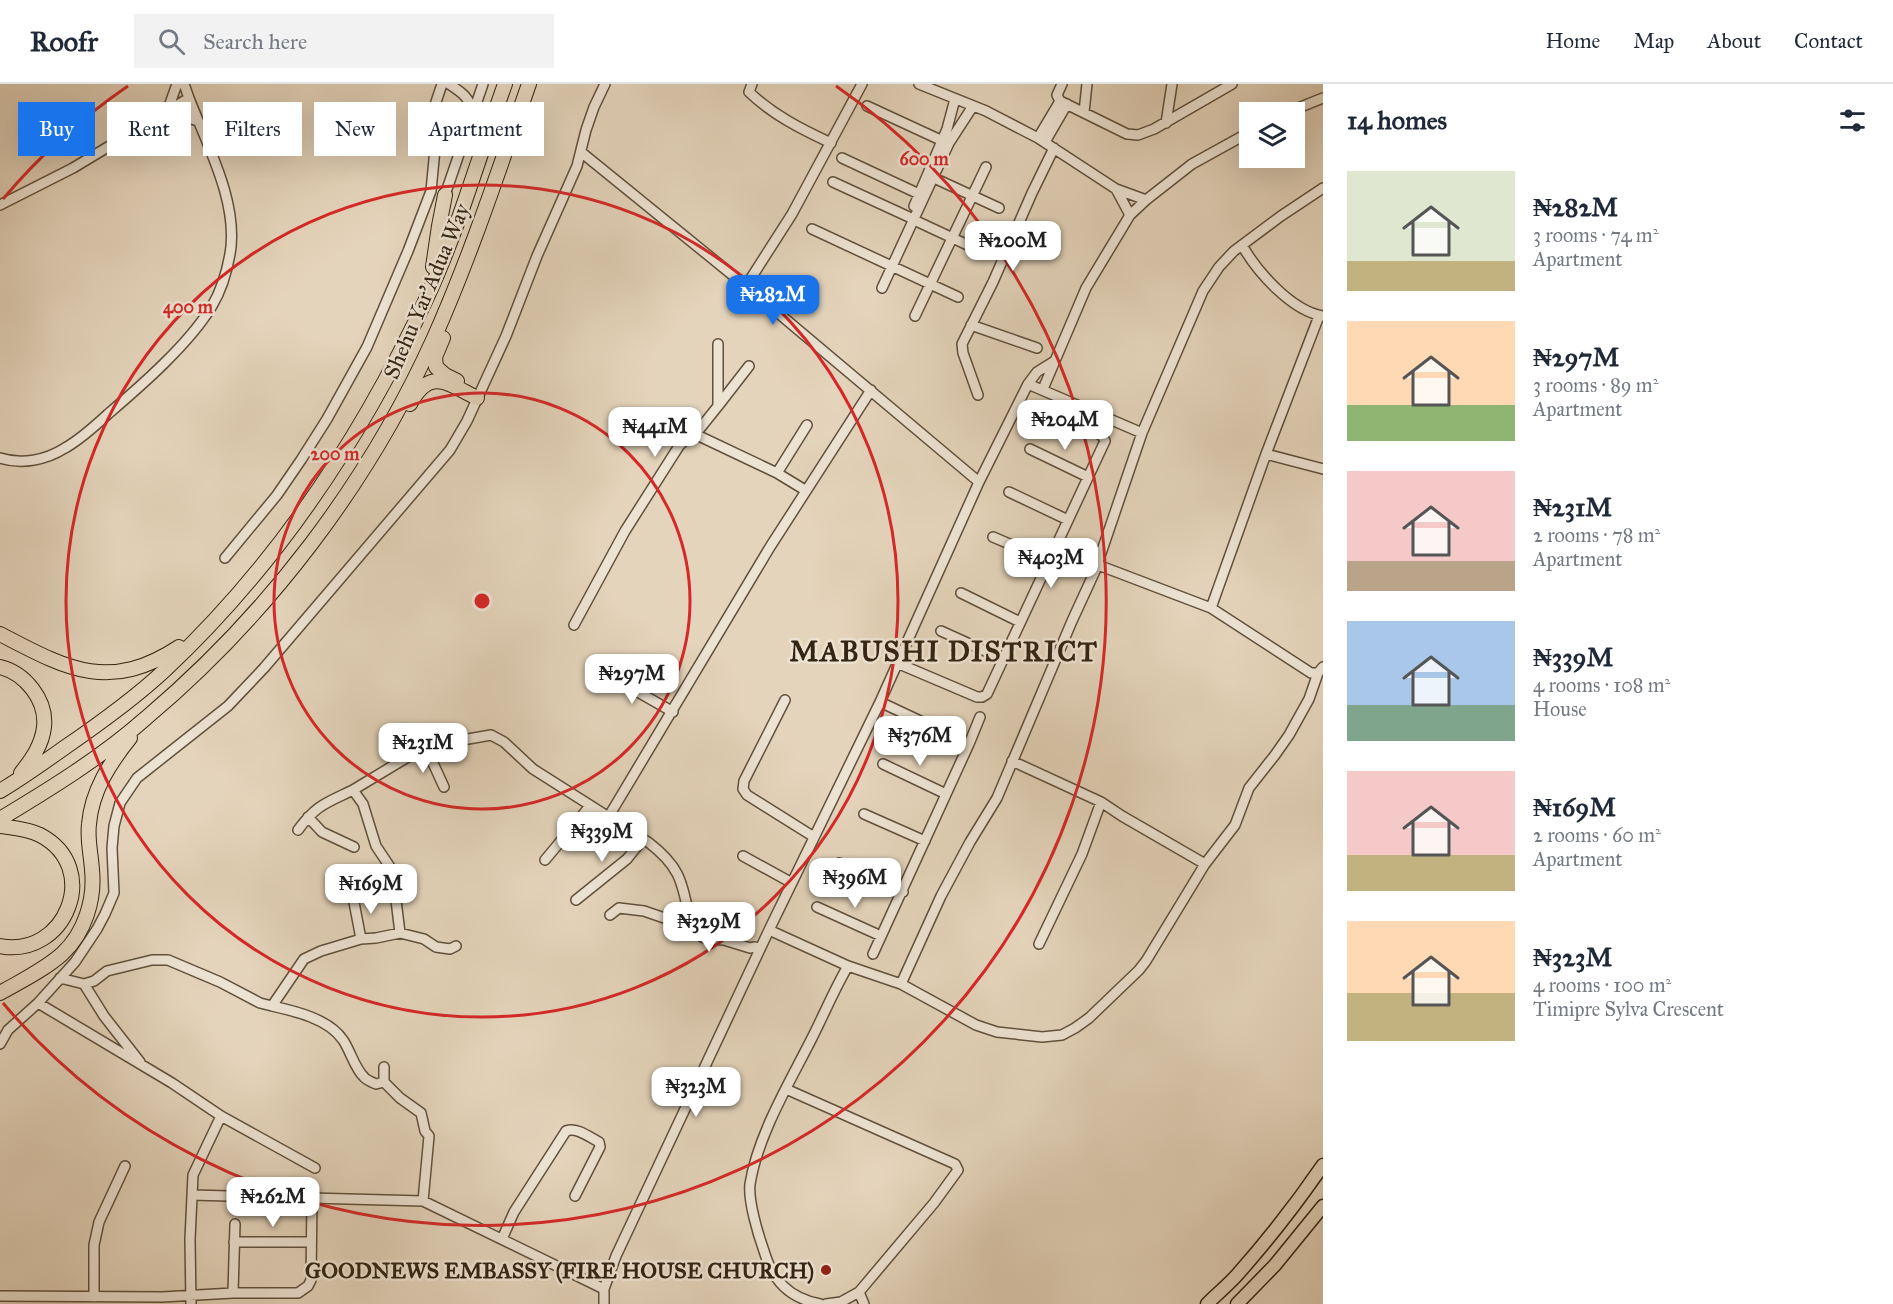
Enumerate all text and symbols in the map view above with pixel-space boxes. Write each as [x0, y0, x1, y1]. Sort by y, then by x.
search box [134, 14, 554, 68]
text: Roofr [30, 24, 98, 59]
icon: search [155, 25, 188, 58]
text: Search here [203, 28, 307, 55]
text: Home [1545, 28, 1600, 54]
text: Map [1633, 28, 1674, 54]
text: About [1707, 28, 1761, 54]
text: Contact [1794, 28, 1863, 54]
chip: Buy [18, 102, 95, 156]
chip: Rent [107, 102, 191, 156]
chip: Filters [203, 102, 302, 156]
chip: New [314, 102, 396, 156]
chip: Apartment [408, 102, 544, 156]
map controls [1239, 102, 1305, 168]
button: layers [1239, 102, 1305, 168]
text: 14 homes [1347, 104, 1447, 136]
icon: filters [1836, 104, 1869, 137]
text: 600 m [899, 148, 949, 170]
text: ₦282M [1533, 191, 1618, 223]
icon: home [1395, 195, 1467, 267]
street label: Shehu Yar'Adua Way [377, 199, 476, 383]
pin: ₦200M [971, 221, 1055, 272]
text: 3 rooms · 74 m² [1533, 223, 1658, 247]
text: ₦200M [979, 228, 1047, 252]
text: Apartment [1533, 247, 1622, 271]
pin: ₦282M [731, 275, 815, 326]
text: ₦282M [740, 282, 806, 306]
text: 400 m [163, 296, 214, 319]
text: ₦297M [1533, 341, 1619, 373]
icon: home [1395, 345, 1467, 417]
text: 3 rooms · 89 m² [1533, 373, 1658, 397]
text: Apartment [1533, 397, 1622, 421]
pin: ₦204M [1023, 400, 1107, 451]
pin: ₦441M [613, 407, 697, 458]
text: ₦204M [1031, 407, 1099, 431]
text: ₦441M [622, 414, 688, 438]
text: 200 m [311, 443, 360, 465]
text: ₦231M [1533, 491, 1612, 523]
icon: home [1395, 495, 1467, 567]
text: 2 rooms · 78 m² [1533, 523, 1660, 547]
pin: ₦403M [1009, 538, 1093, 589]
text: ₦403M [1018, 545, 1084, 569]
text: Apartment [1533, 547, 1622, 571]
centre of rings [472, 591, 492, 611]
district label: MABUSHI DISTRICT [790, 634, 1098, 669]
text: ₦339M [1533, 641, 1613, 673]
icon: home [1395, 645, 1467, 717]
pin: ₦297M [590, 654, 674, 705]
text: ₦297M [599, 661, 665, 685]
text: 4 rooms · 108 m² [1533, 673, 1670, 697]
text: House [1533, 697, 1587, 721]
pin: ₦376M [878, 716, 962, 767]
pin: ₦231M [381, 723, 465, 774]
text: ₦376M [888, 723, 952, 747]
text: ₦231M [393, 730, 453, 754]
text: ₦169M [1533, 791, 1616, 823]
icon: home [1395, 795, 1467, 867]
pin: ₦339M [560, 812, 644, 863]
text: ₦339M [571, 819, 633, 843]
text: 2 rooms · 60 m² [1533, 823, 1661, 847]
text: Apartment [1533, 847, 1622, 871]
pin: ₦396M [813, 858, 897, 909]
pin: ₦169M [329, 864, 413, 915]
text: ₦396M [823, 865, 887, 889]
text: ₦169M [339, 871, 403, 895]
pin: ₦329M [667, 902, 751, 953]
text: ₦329M [677, 909, 741, 933]
text: ₦323M [1533, 941, 1612, 973]
icon: home [1395, 945, 1467, 1017]
text: 4 rooms · 100 m² [1533, 973, 1671, 997]
text: Timipre Sylva Crescent [1533, 997, 1724, 1021]
pin: ₦323M [654, 1067, 738, 1118]
text: ₦323M [666, 1074, 726, 1098]
pin: ₦262M [231, 1177, 315, 1228]
text: ₦262M [240, 1184, 306, 1208]
place label: GOODNEWS EMBASSY (FIRE HOUSE CHURCH) [305, 1257, 814, 1284]
marker: GOODNEWS EMBASSY (FIRE HOUSE CHURCH) [819, 1263, 833, 1277]

